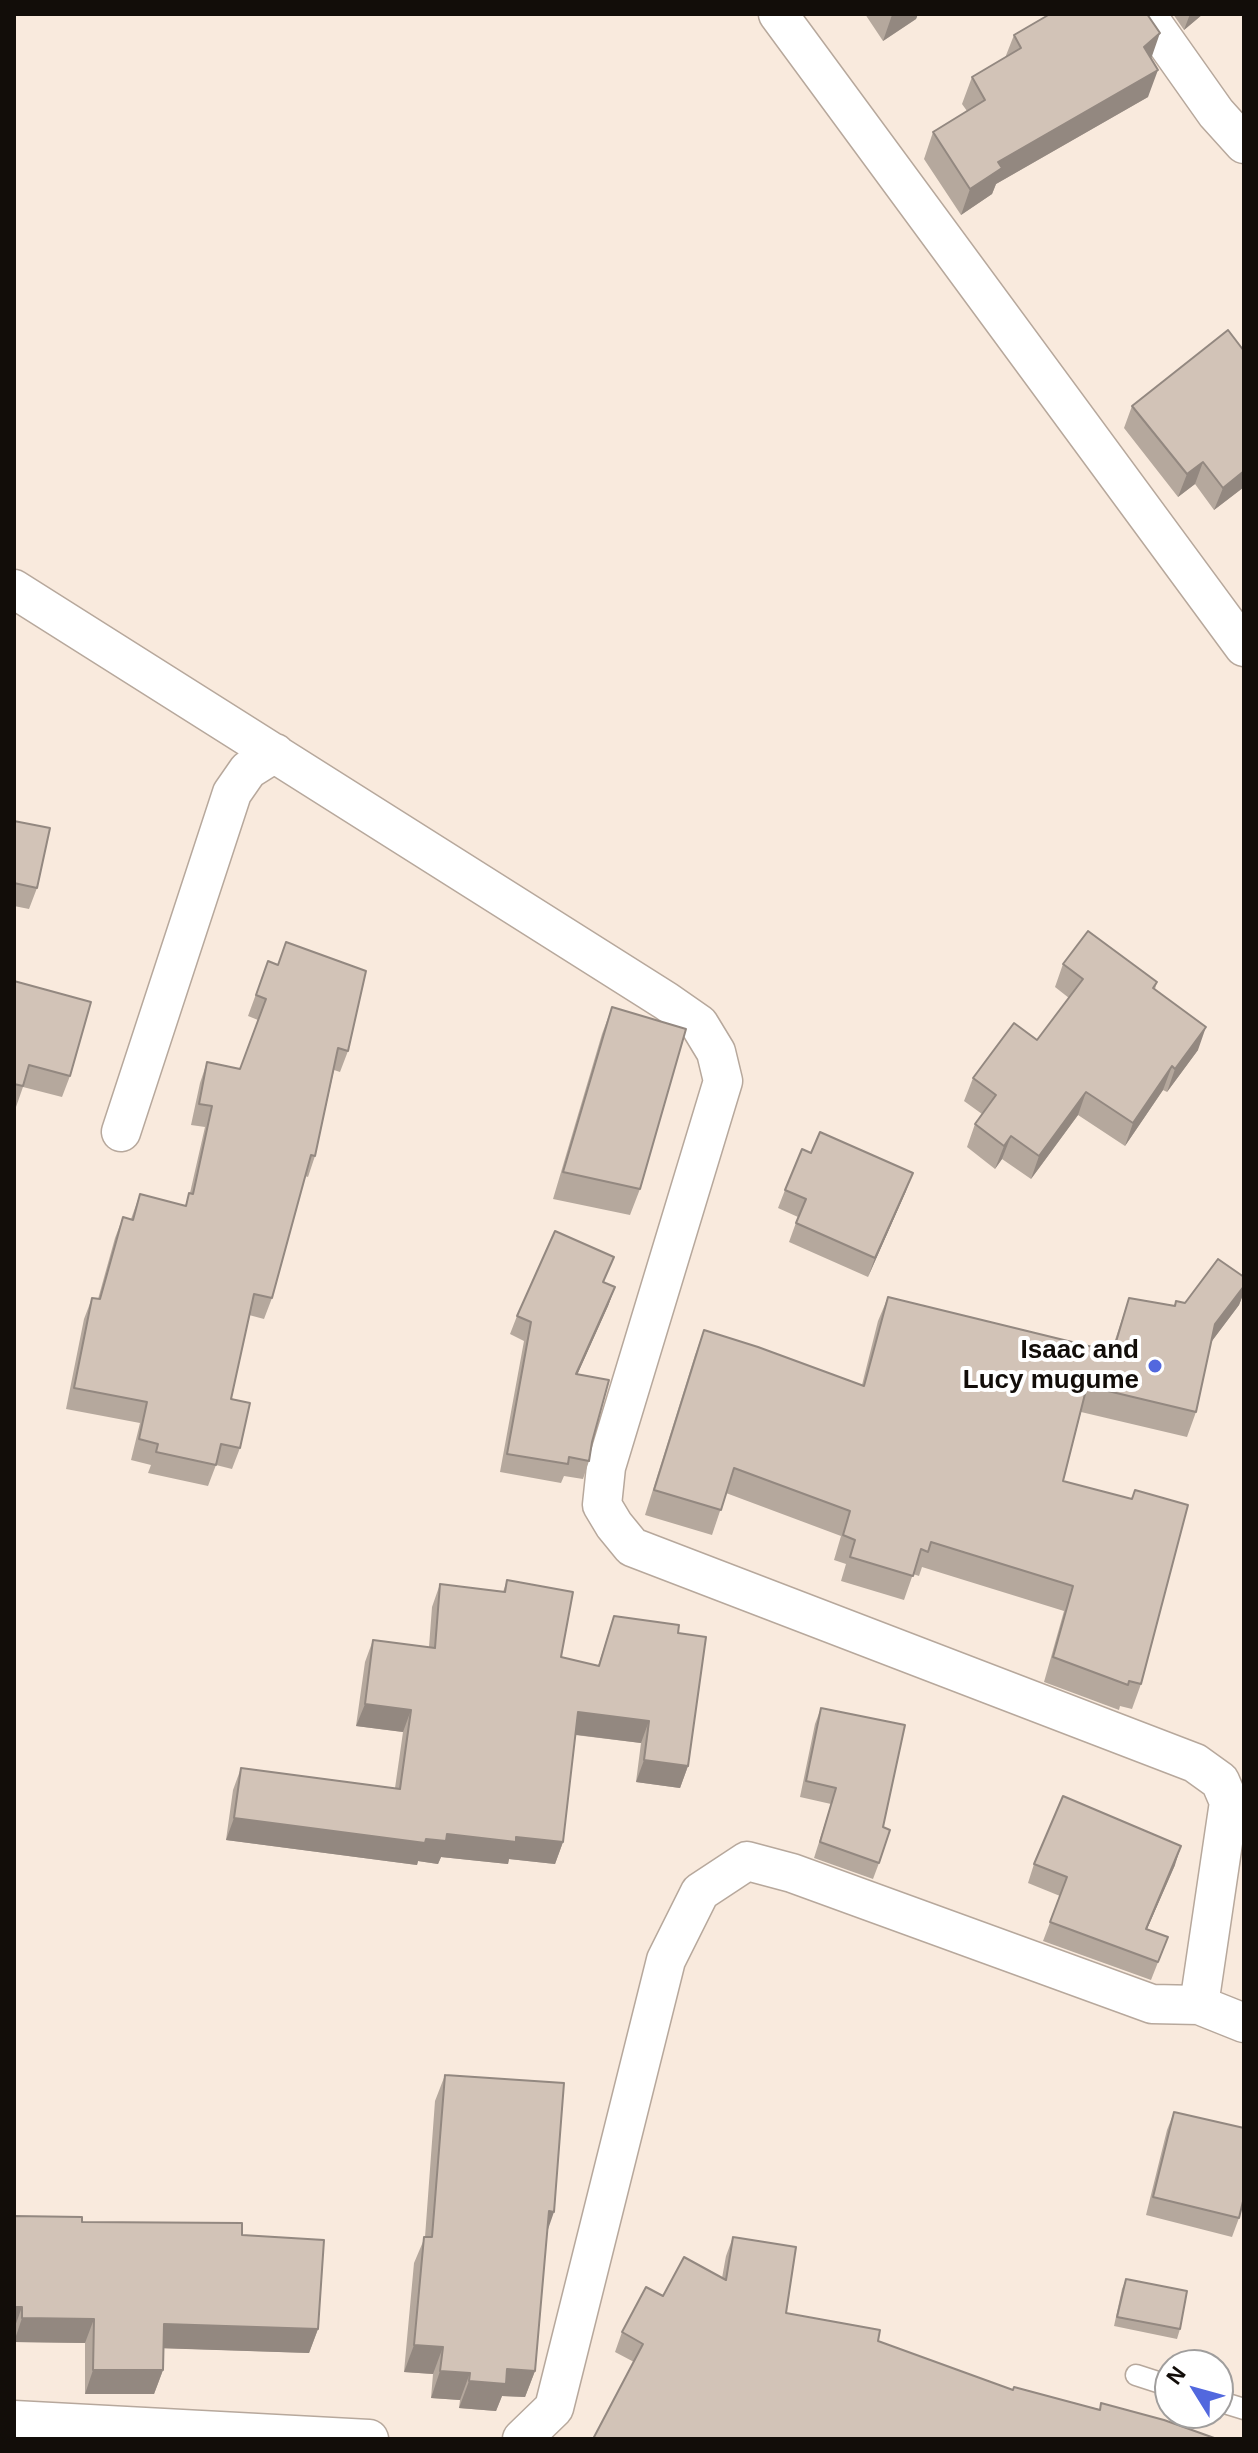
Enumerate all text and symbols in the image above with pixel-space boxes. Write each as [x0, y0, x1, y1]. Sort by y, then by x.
place label: Isaac and Lucy mugume [963, 1335, 1139, 1396]
marker: Isaac and Lucy mugume [1146, 1357, 1164, 1375]
north arrow [1154, 2349, 1234, 2429]
text: N [1161, 2362, 1191, 2389]

